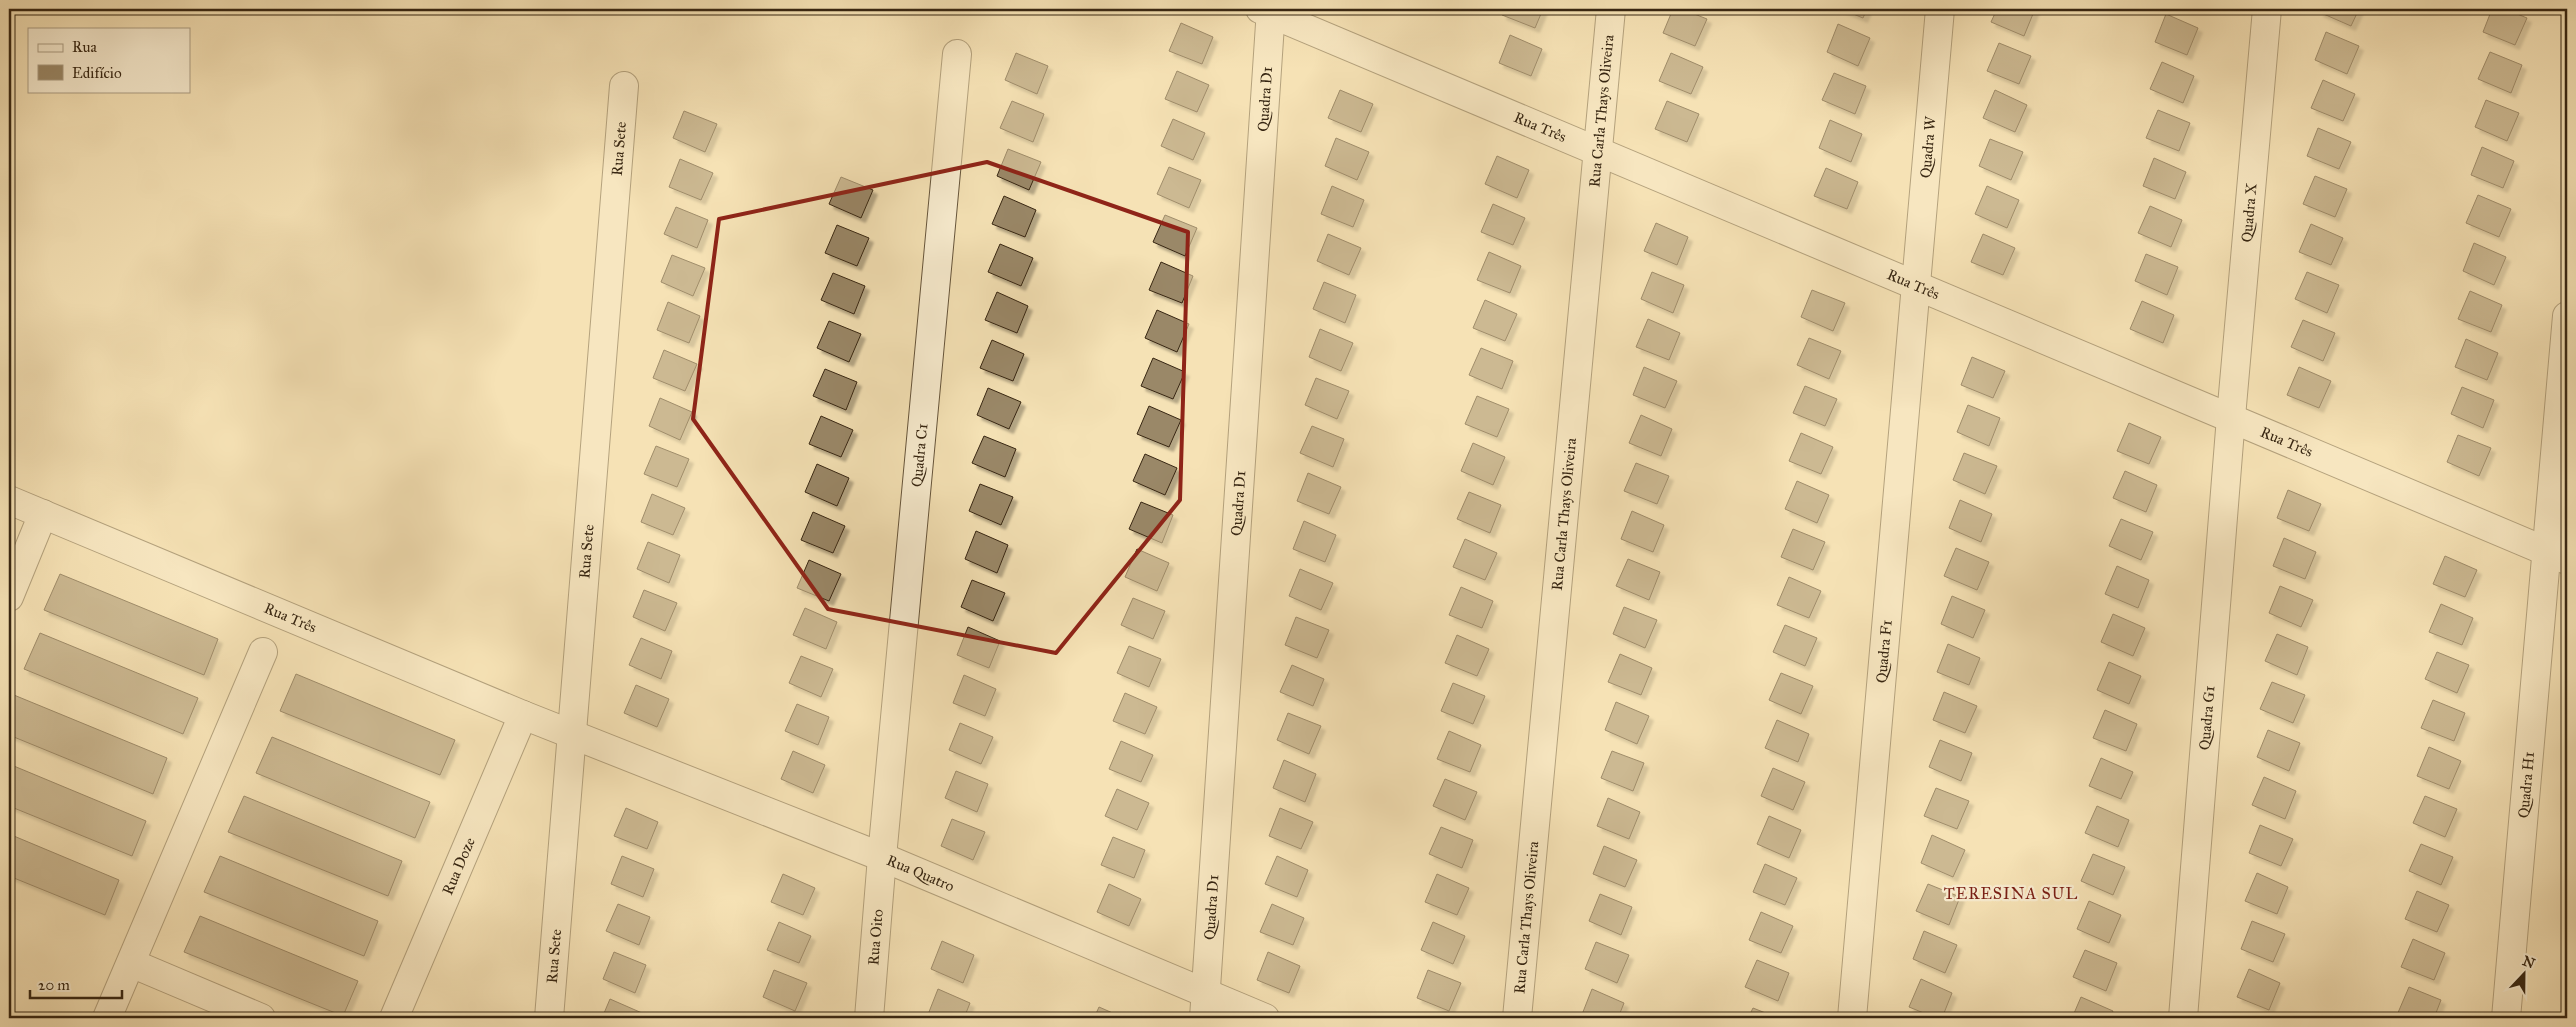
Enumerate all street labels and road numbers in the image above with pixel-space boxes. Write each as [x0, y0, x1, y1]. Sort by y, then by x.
street label: Rua Carla Thays Oliveira [1585, 33, 1618, 188]
street label: Quadra D1 [1254, 66, 1276, 132]
street label: Rua Três [1511, 108, 1569, 146]
street label: Quadra W [1916, 115, 1940, 179]
street label: Rua Sete [608, 121, 630, 177]
street label: Quadra X [2237, 182, 2261, 243]
street label: Rua Três [1884, 265, 1942, 303]
street label: Quadra C1 [908, 423, 931, 488]
street label: Rua Três [2258, 423, 2315, 461]
street label: Rua Carla Thays Oliveira [1548, 436, 1580, 591]
street label: Quadra D1 [1227, 470, 1249, 536]
street label: Rua Sete [575, 524, 598, 579]
street label: Rua Três [261, 599, 319, 637]
street label: Quadra F1 [1872, 619, 1896, 684]
street label: Quadra G1 [2195, 685, 2219, 751]
street label: Quadra H1 [2514, 751, 2538, 819]
street label: Rua Doze [438, 835, 479, 898]
street label: Rua Carla Thays Oliveira [1510, 840, 1542, 995]
street label: Rua Quatro [884, 851, 957, 895]
street label: Quadra D1 [1200, 874, 1223, 941]
street label: Rua Oito [864, 908, 887, 966]
street label: Rua Sete [543, 928, 565, 984]

